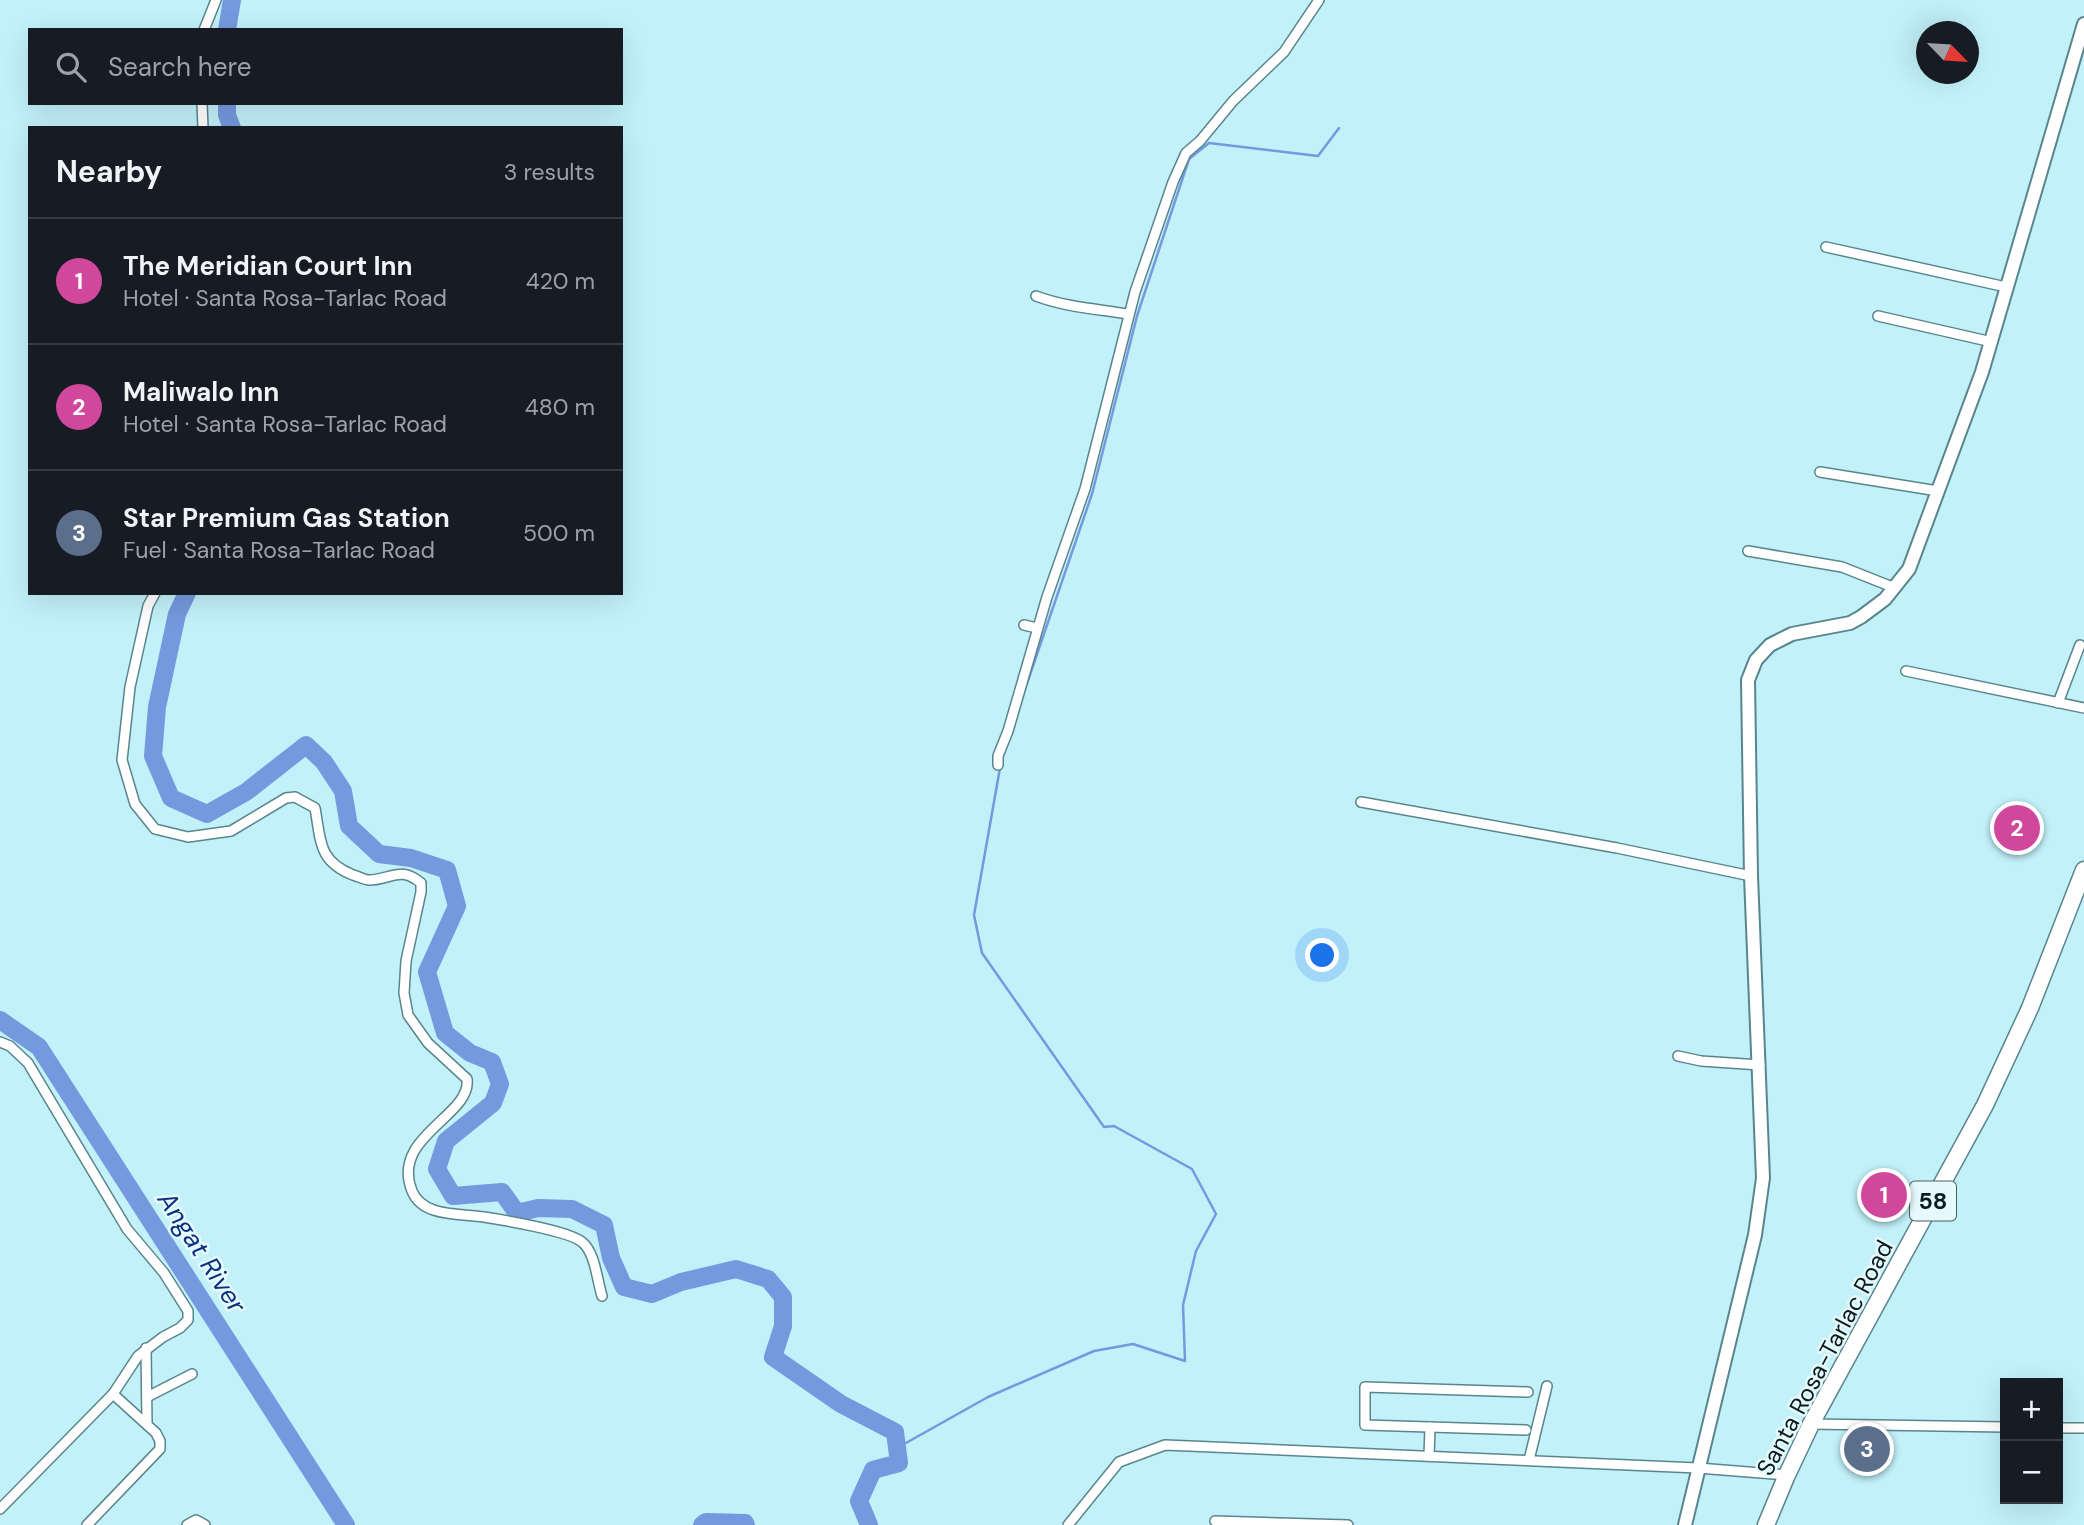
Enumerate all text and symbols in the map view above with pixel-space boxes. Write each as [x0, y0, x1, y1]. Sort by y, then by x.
north arrow [1916, 21, 1979, 84]
search box [28, 28, 623, 105]
icon: search [52, 48, 90, 86]
text: Search here [108, 50, 251, 84]
text: Nearby [56, 152, 162, 191]
text: 3 results [504, 157, 595, 187]
text: The Meridian Court Inn [123, 249, 413, 283]
text: 1 [75, 266, 83, 296]
text: 420 m [526, 266, 595, 296]
text: Hotel · Santa Rosa-Tarlac Road [123, 283, 447, 313]
text: Maliwalo Inn [123, 375, 279, 409]
text: 2 [72, 392, 86, 422]
text: 480 m [525, 392, 595, 422]
text: Hotel · Santa Rosa-Tarlac Road [123, 409, 447, 439]
text: Star Premium Gas Station [123, 501, 450, 535]
text: 3 [72, 518, 86, 548]
text: 500 m [523, 518, 595, 548]
text: Fuel · Santa Rosa-Tarlac Road [123, 535, 435, 565]
pin: 2 [1994, 802, 2040, 854]
your location [1305, 938, 1339, 972]
pin: 1 [1861, 1169, 1907, 1221]
road number: 58 [1910, 1182, 1956, 1220]
water label: Angat River [150, 1184, 255, 1320]
street label: Santa Rosa-Tarlac Road [1749, 1235, 1900, 1481]
map controls [2000, 1378, 2063, 1504]
button: + [2000, 1378, 2063, 1441]
pin: 3 [1844, 1423, 1890, 1475]
button: − [2000, 1441, 2063, 1504]

